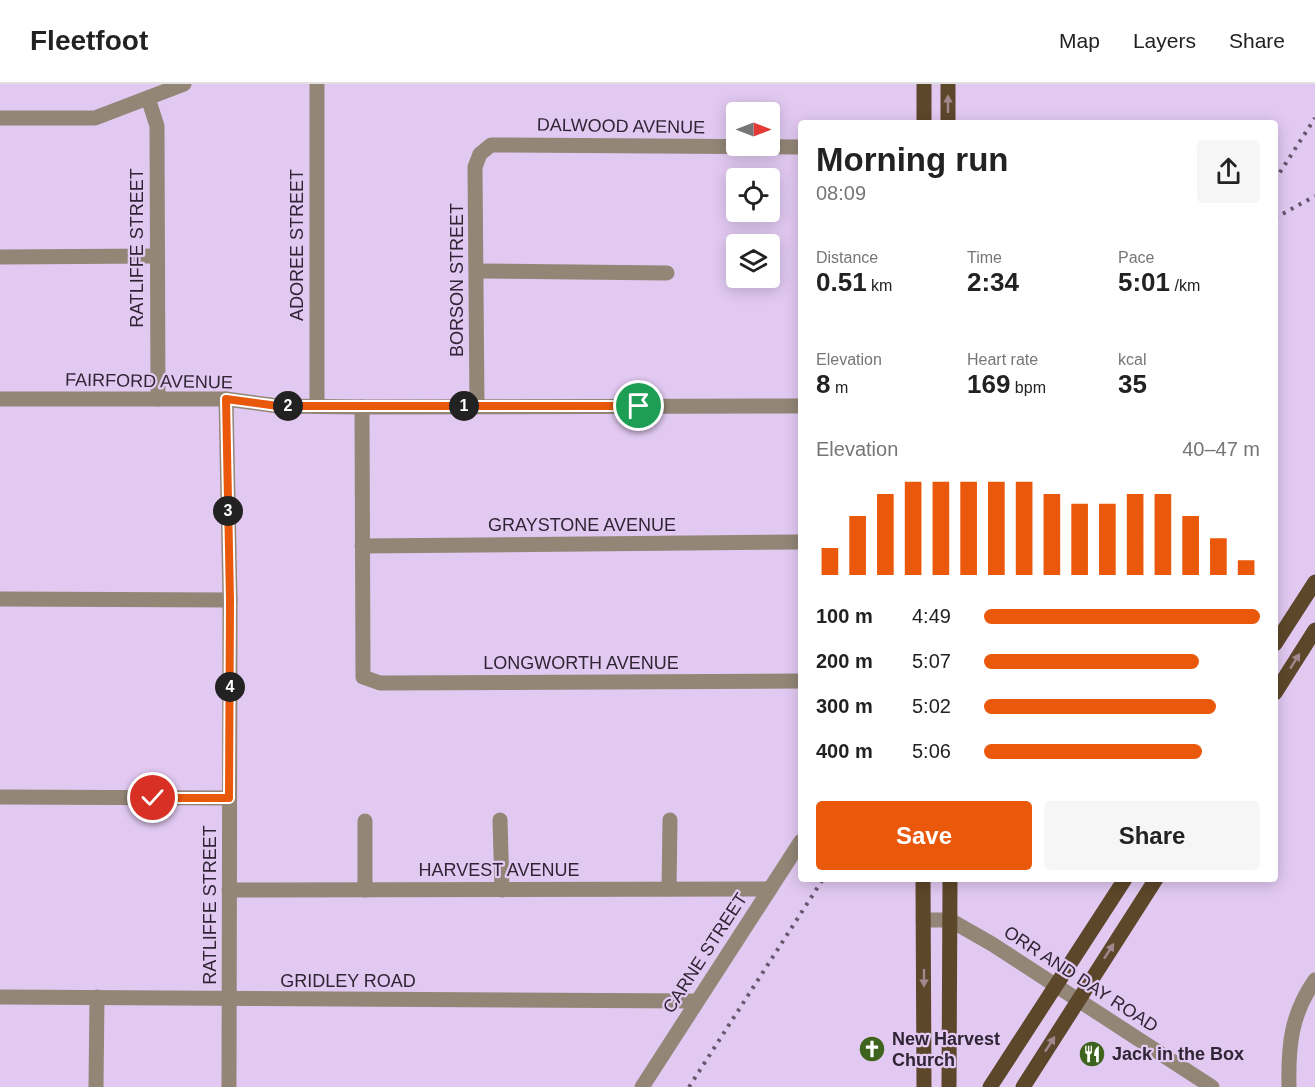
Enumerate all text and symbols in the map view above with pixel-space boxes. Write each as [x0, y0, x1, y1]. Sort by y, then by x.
text: Fleetfoot [30, 25, 148, 56]
text: Map [1059, 29, 1100, 52]
text: Layers [1133, 29, 1196, 52]
text: Share [1229, 29, 1285, 52]
one-way arrow [943, 94, 953, 113]
north arrow [726, 102, 780, 156]
map controls [726, 102, 780, 288]
street label: DALWOOD AVENUE [537, 115, 705, 137]
button: share [1197, 140, 1260, 203]
text: Morning run [816, 141, 1008, 178]
street label: RATLIFFE STREET [127, 168, 147, 328]
button: locate [726, 168, 780, 222]
street label: ADOREE STREET [287, 169, 307, 321]
text: 08:09 [816, 182, 866, 204]
street label: BORSON STREET [447, 203, 467, 357]
button: layers [726, 234, 780, 288]
text: Distance [816, 249, 878, 266]
text: Time [967, 249, 1002, 266]
text: Pace [1118, 249, 1154, 266]
text: 0.51 [816, 267, 867, 297]
text: 2:34 [967, 267, 1019, 297]
text: 5:01 [1118, 267, 1170, 297]
text: km [867, 277, 892, 294]
text: /km [1170, 277, 1200, 294]
text: Elevation [816, 351, 882, 368]
text: Heart rate [967, 351, 1038, 368]
text: kcal [1118, 351, 1146, 368]
text: 8 [816, 369, 830, 399]
text: 169 [967, 369, 1010, 399]
text: 35 [1118, 369, 1147, 399]
street label: FAIRFORD AVENUE [65, 370, 233, 392]
text: m [830, 379, 848, 396]
text: bpm [1010, 379, 1046, 396]
pin [613, 380, 664, 431]
icon: arrive [622, 389, 655, 422]
pin: 2 [273, 391, 303, 421]
pin: 1 [449, 391, 479, 421]
text: 2 [284, 397, 292, 414]
text: 1 [460, 397, 468, 414]
text: Elevation [816, 438, 898, 460]
text: 40–47 m [1182, 438, 1260, 460]
pin: 3 [213, 496, 243, 526]
text: 3 [224, 502, 232, 519]
street label: GRAYSTONE AVENUE [488, 515, 676, 535]
text: 100 m [816, 605, 873, 627]
text: 4:49 [912, 605, 951, 627]
text: 200 m [816, 650, 873, 672]
text: 5:07 [912, 650, 951, 672]
street label: LONGWORTH AVENUE [483, 653, 679, 673]
one-way arrow [1289, 653, 1300, 669]
pin: 4 [215, 672, 245, 702]
text: 4 [226, 678, 234, 695]
text: 300 m [816, 695, 873, 717]
text: 5:02 [912, 695, 951, 717]
text: 400 m [816, 740, 873, 762]
text: 5:06 [912, 740, 951, 762]
pin [127, 772, 178, 823]
icon: check [136, 781, 169, 814]
button: Save [816, 801, 1032, 870]
button: Share [1044, 801, 1260, 870]
street label: RATLIFFE STREET [200, 825, 220, 985]
street label: HARVEST AVENUE [418, 860, 580, 880]
street label: CARNE STREET [659, 889, 751, 1017]
street label: ORR AND DAY ROAD [1000, 922, 1162, 1036]
one-way arrow [1104, 943, 1115, 959]
one-way arrow [919, 969, 929, 988]
street label: GRIDLEY ROAD [280, 971, 416, 991]
place label: New Harvest Church [892, 1029, 1000, 1070]
church icon: New Harvest Church [857, 1034, 887, 1064]
one-way arrow [1045, 1036, 1056, 1052]
restaurant icon: Jack in the Box [1077, 1039, 1107, 1069]
place label: Jack in the Box [1112, 1044, 1244, 1064]

